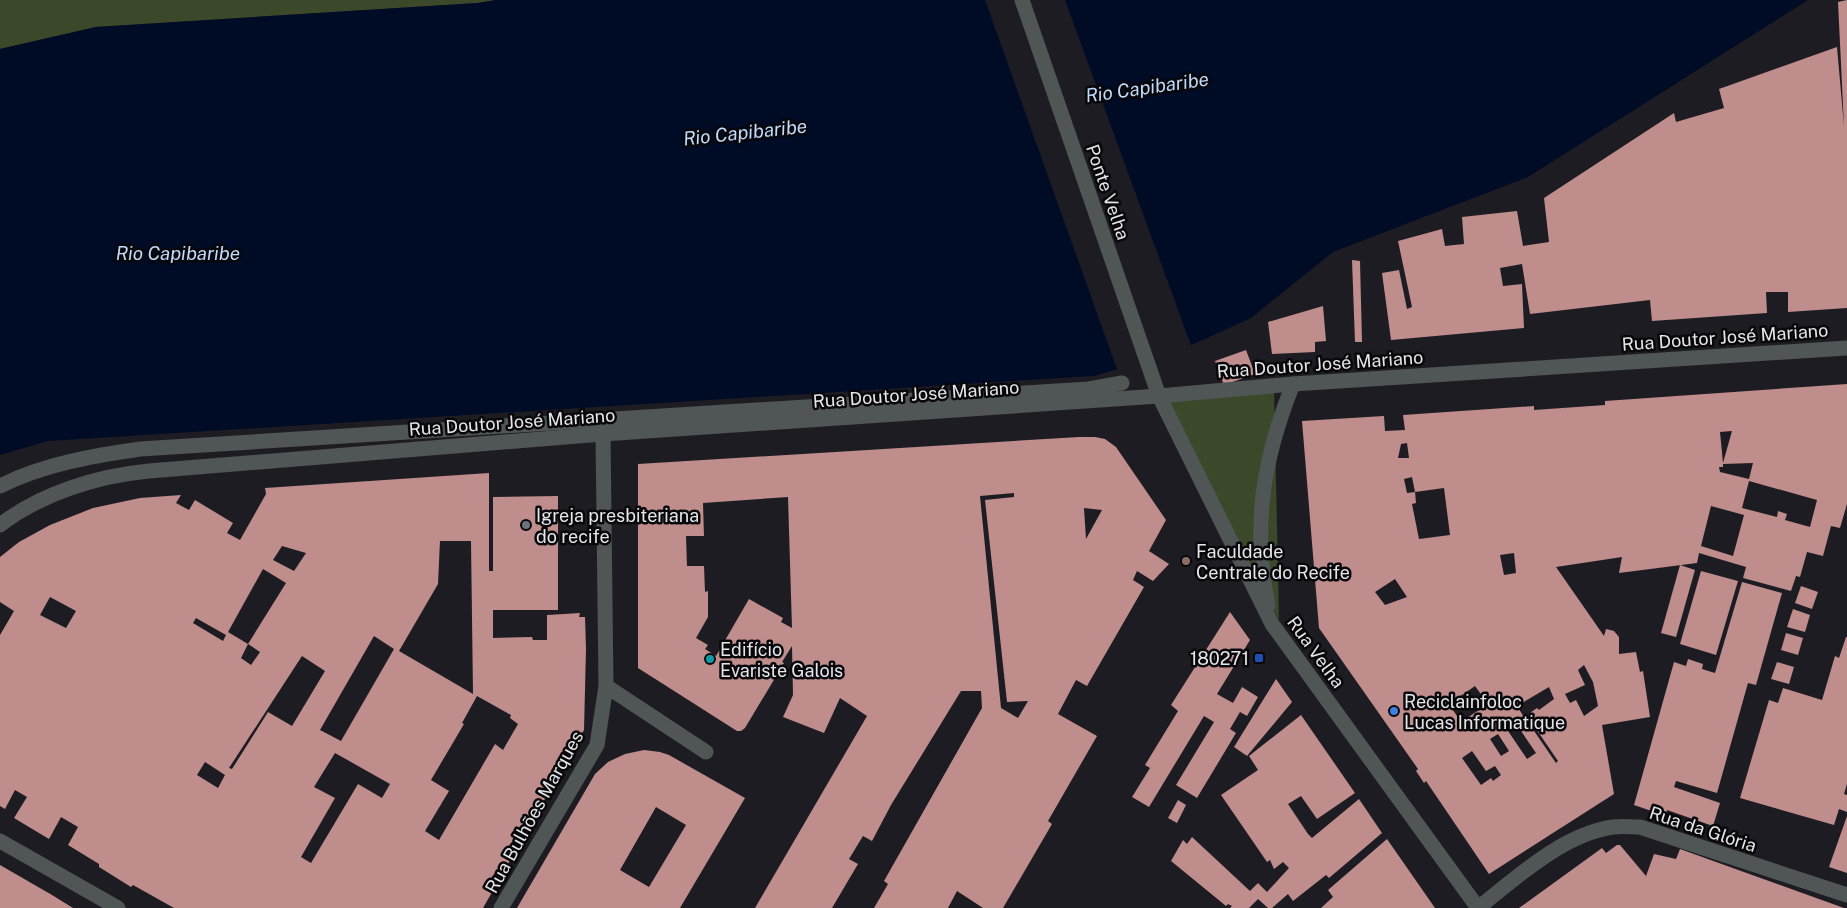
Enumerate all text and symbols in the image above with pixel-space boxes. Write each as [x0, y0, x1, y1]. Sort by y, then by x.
water label: Rio Capibaribe [1084, 67, 1210, 107]
water label: Rio Capibaribe [682, 115, 808, 149]
street label: Ponte Velha [1082, 142, 1134, 242]
water label: Rio Capibaribe [116, 242, 240, 264]
street label: Rua Doutor José Mariano [1621, 319, 1829, 355]
street label: Rua Doutor José Mariano [1216, 346, 1424, 382]
street label: Rua Doutor José Mariano [812, 376, 1020, 412]
street label: Rua Doutor José Mariano [408, 404, 616, 440]
place label: Igreja presbiteriana do recife [536, 505, 699, 547]
marker: Igreja presbiteriana do recife [520, 519, 532, 531]
place label: Faculdade Centrale do Recife [1196, 541, 1350, 583]
marker: Faculdade Centrale do Recife [1180, 555, 1192, 567]
street label: Rua Velha [1283, 612, 1349, 692]
place label: Edifício Evariste Galois [720, 639, 843, 681]
place label: 180271 [1190, 648, 1249, 669]
marker: 180271 [1253, 652, 1265, 664]
marker: Edifício Evariste Galois [704, 653, 716, 665]
place label: Reciclainfoloc Lucas Informatique [1404, 691, 1565, 733]
marker: Reciclainfoloc Lucas Informatique [1388, 705, 1400, 717]
street label: Rua Bulhões Marques [481, 727, 587, 897]
street label: Rua da Glória [1647, 802, 1759, 856]

